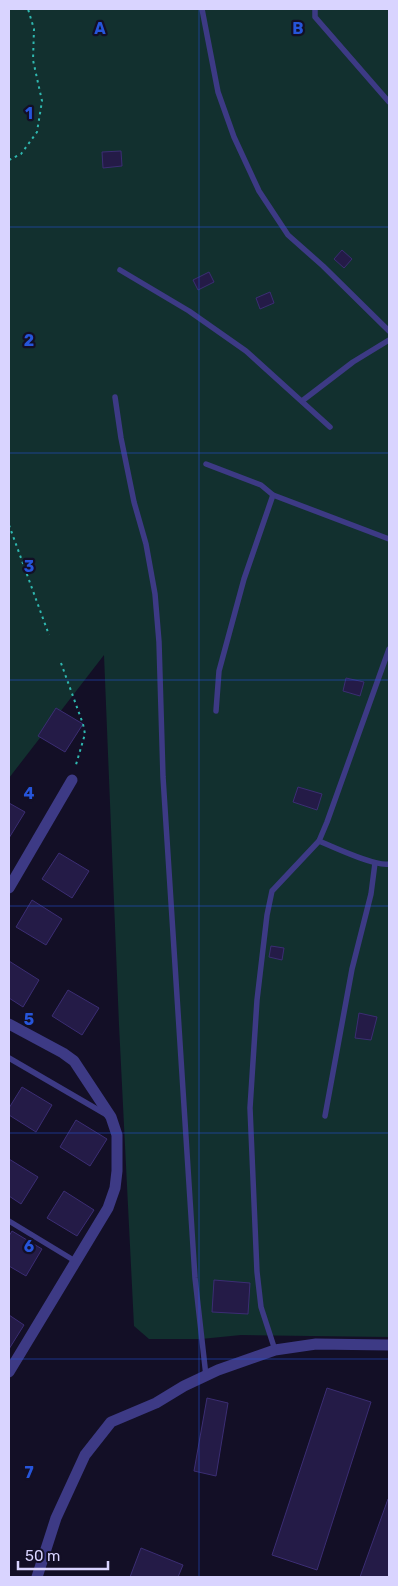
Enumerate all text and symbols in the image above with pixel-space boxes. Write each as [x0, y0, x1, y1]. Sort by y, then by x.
text: A [94, 19, 106, 38]
text: B [292, 19, 304, 38]
text: 1 [25, 104, 33, 123]
text: 2 [24, 331, 34, 350]
text: 3 [24, 557, 34, 576]
text: 4 [24, 784, 35, 803]
text: 5 [24, 1010, 34, 1029]
text: 6 [24, 1237, 34, 1256]
text: 7 [24, 1463, 34, 1482]
scale bar [18, 1538, 108, 1570]
text: 50 m [25, 1547, 60, 1565]

